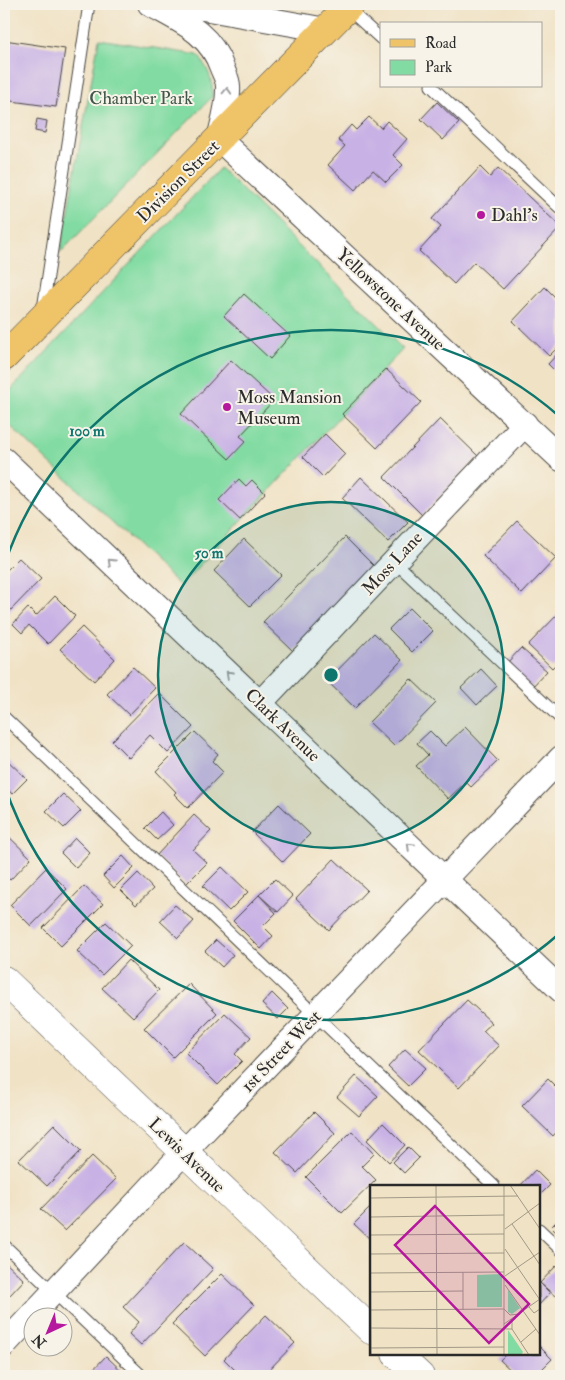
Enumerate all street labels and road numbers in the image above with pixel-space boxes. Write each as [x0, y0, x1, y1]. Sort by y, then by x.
street label: Division Street [132, 135, 225, 228]
street label: Yellowstone Avenue [332, 243, 450, 356]
street label: Moss Lane [357, 526, 428, 600]
street label: Clark Avenue [240, 684, 326, 767]
street label: 1st Street West [236, 1005, 326, 1097]
street label: Lewis Avenue [143, 1113, 230, 1198]

